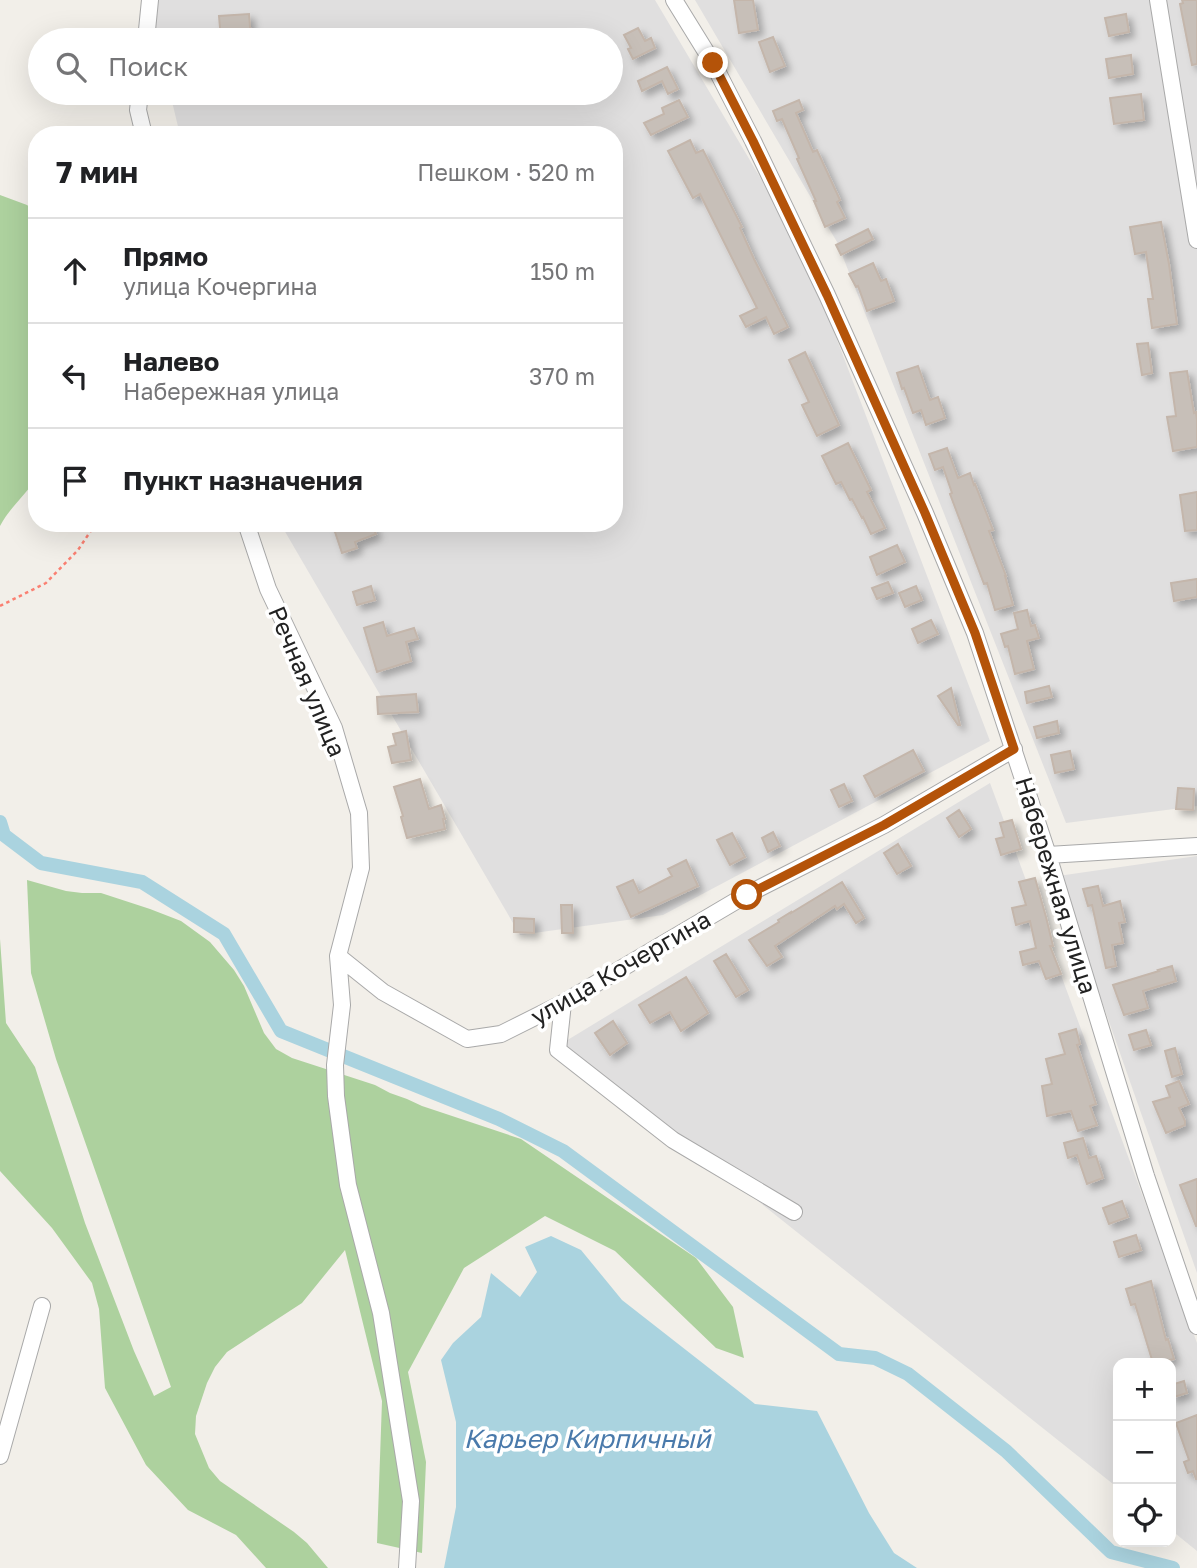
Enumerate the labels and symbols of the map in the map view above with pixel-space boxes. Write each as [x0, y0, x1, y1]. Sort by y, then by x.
route end [697, 47, 728, 78]
street label: Речная улица [263, 601, 353, 761]
street label: Набережная улица [1010, 773, 1104, 997]
route start [731, 879, 762, 910]
street label: улица Кочергина [525, 904, 715, 1030]
water label: Карьер Кирпичный [464, 1423, 713, 1454]

